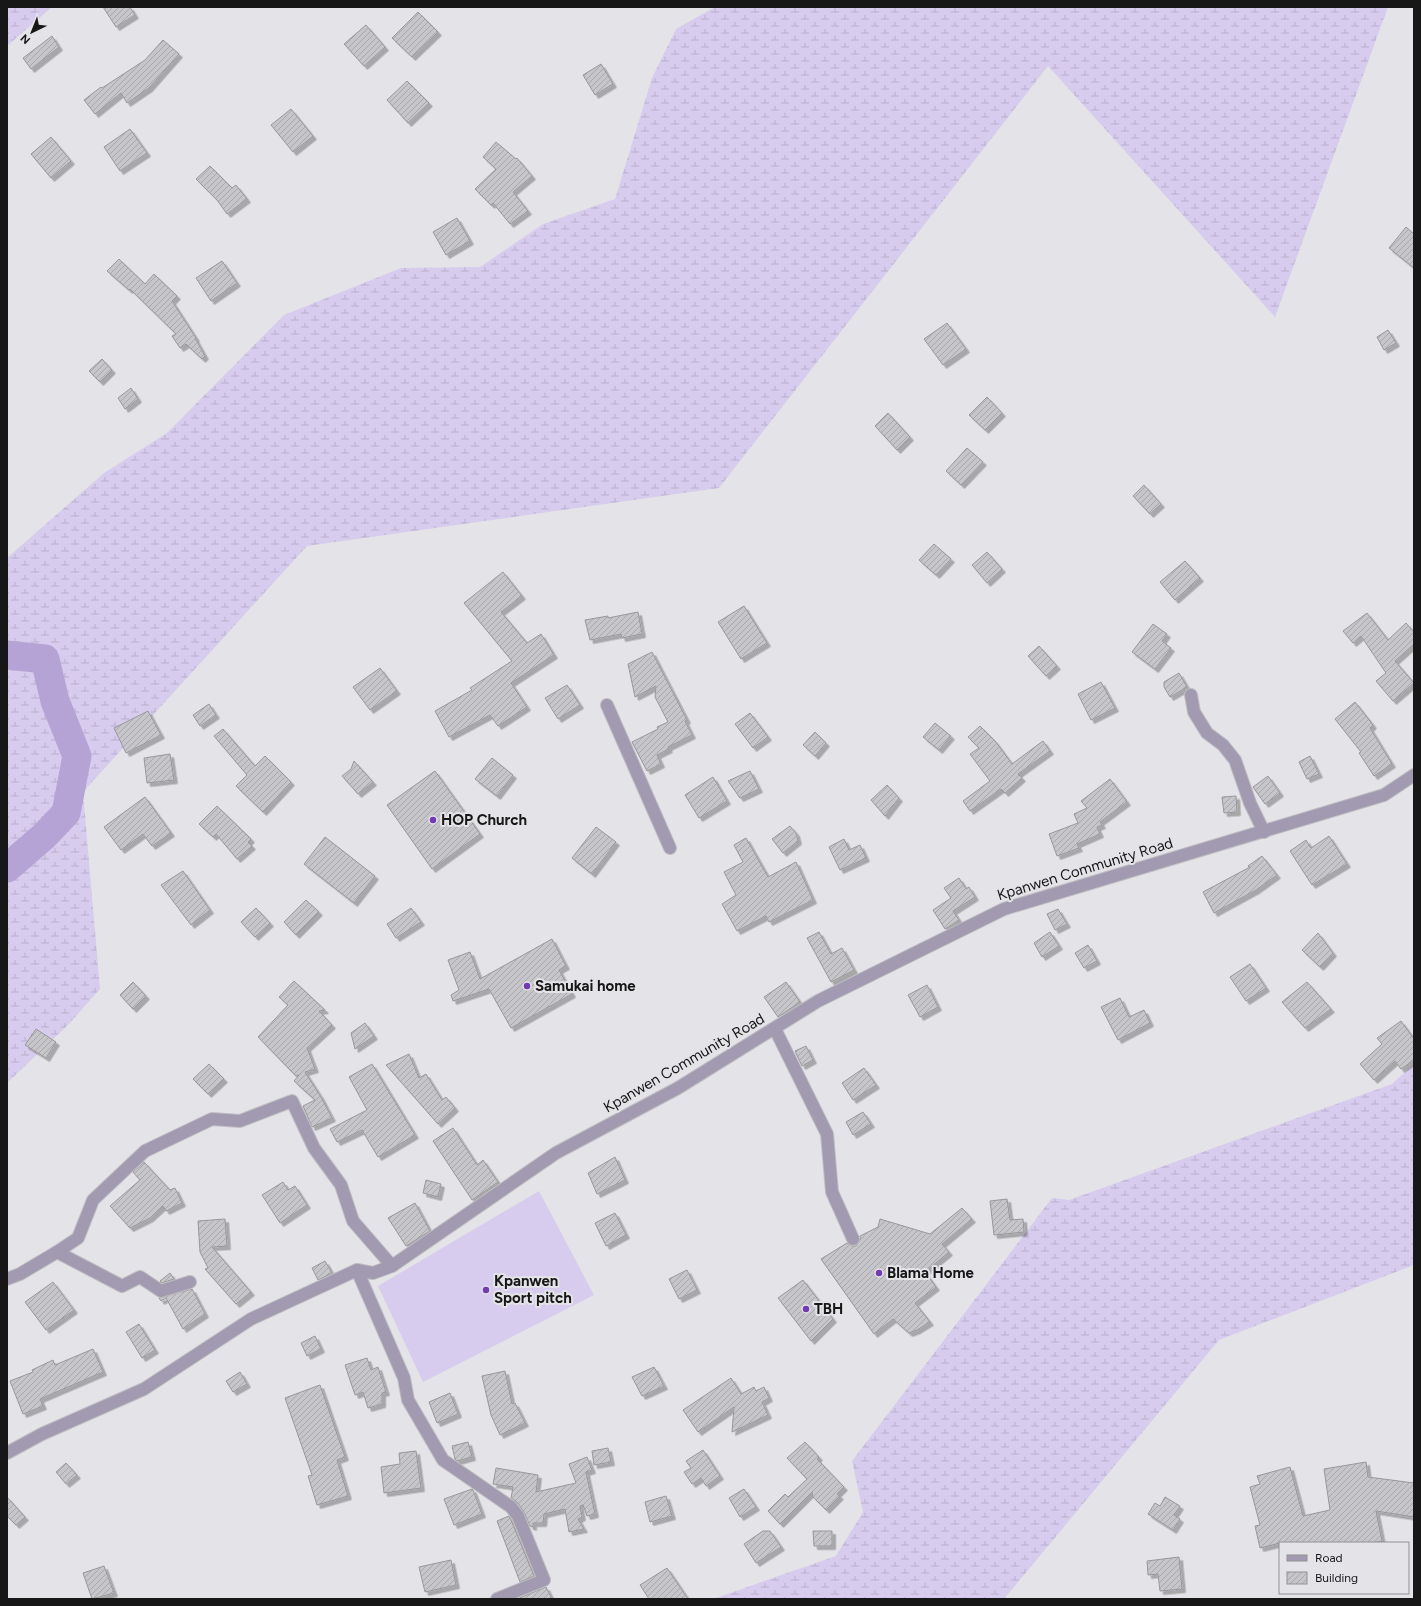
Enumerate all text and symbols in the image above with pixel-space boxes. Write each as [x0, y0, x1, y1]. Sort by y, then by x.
north arrow [12, 12, 52, 52]
text: N [18, 31, 33, 47]
place label: HOP Church [441, 811, 527, 829]
marker: HOP Church [428, 815, 438, 825]
street label: Kpanwen Community Road [995, 834, 1175, 904]
place label: Samukai home [535, 977, 636, 995]
marker: Samukai home [522, 981, 532, 991]
street label: Kpanwen Community Road [600, 1010, 768, 1116]
place label: Blama Home [887, 1264, 975, 1282]
marker: Blama Home [874, 1268, 884, 1278]
place label: Kpanwen Sport pitch [494, 1272, 572, 1307]
marker: Kpanwen Sport pitch [481, 1285, 491, 1295]
place label: TBH [814, 1300, 843, 1318]
marker: TBH [801, 1304, 811, 1314]
legend [1279, 1542, 1409, 1594]
text: Road [1315, 1551, 1343, 1565]
text: Building [1315, 1571, 1358, 1585]

